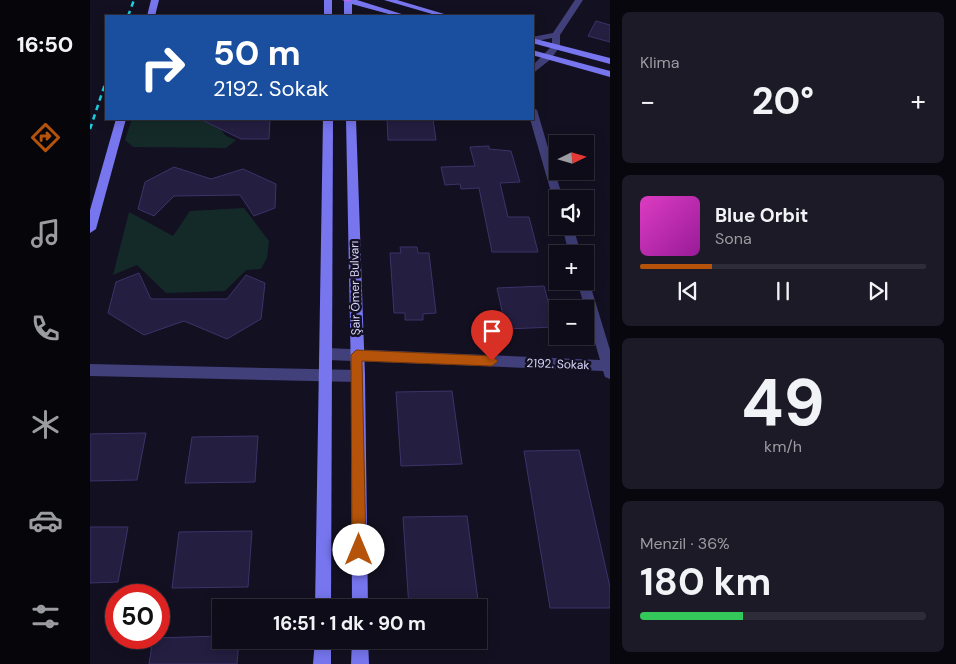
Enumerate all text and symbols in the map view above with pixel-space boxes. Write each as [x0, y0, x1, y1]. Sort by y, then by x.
text: 16:50 [17, 30, 73, 59]
text: 50 m [213, 30, 301, 76]
icon: right [130, 35, 195, 100]
text: Klima [640, 52, 679, 73]
text: 2192. Sokak [213, 74, 329, 103]
text: 20° [752, 76, 814, 126]
text: − [640, 83, 655, 120]
text: + [911, 83, 926, 120]
icon: directions [28, 120, 63, 155]
north arrow [549, 135, 594, 180]
map controls [549, 135, 594, 345]
button: sound [549, 190, 594, 235]
text: Blue Orbit [715, 203, 808, 228]
icon: music [28, 216, 63, 251]
text: Sona [715, 228, 752, 249]
street label: Şair Ömer Bulvarı [346, 241, 364, 335]
button: + [549, 245, 594, 290]
icon: previous [674, 277, 702, 305]
icon: pause [769, 277, 797, 305]
icon: next [864, 277, 892, 305]
button: − [549, 300, 594, 345]
pin [471, 310, 513, 361]
icon: phone [28, 311, 63, 346]
icon: arrive [478, 317, 506, 345]
street label: 2192. Sokak [526, 355, 590, 373]
text: 49 [741, 361, 825, 445]
icon: climate [28, 407, 63, 442]
text: km/h [764, 436, 802, 457]
icon: car [28, 503, 63, 538]
position arrow [332, 523, 384, 575]
text: Menzil · 36% [640, 533, 730, 554]
text: 180 km [640, 557, 771, 607]
speed limit sign: 50 [105, 584, 170, 649]
icon: filters [28, 599, 63, 634]
text: 16:51 · 1 dk · 90 m [273, 611, 426, 636]

